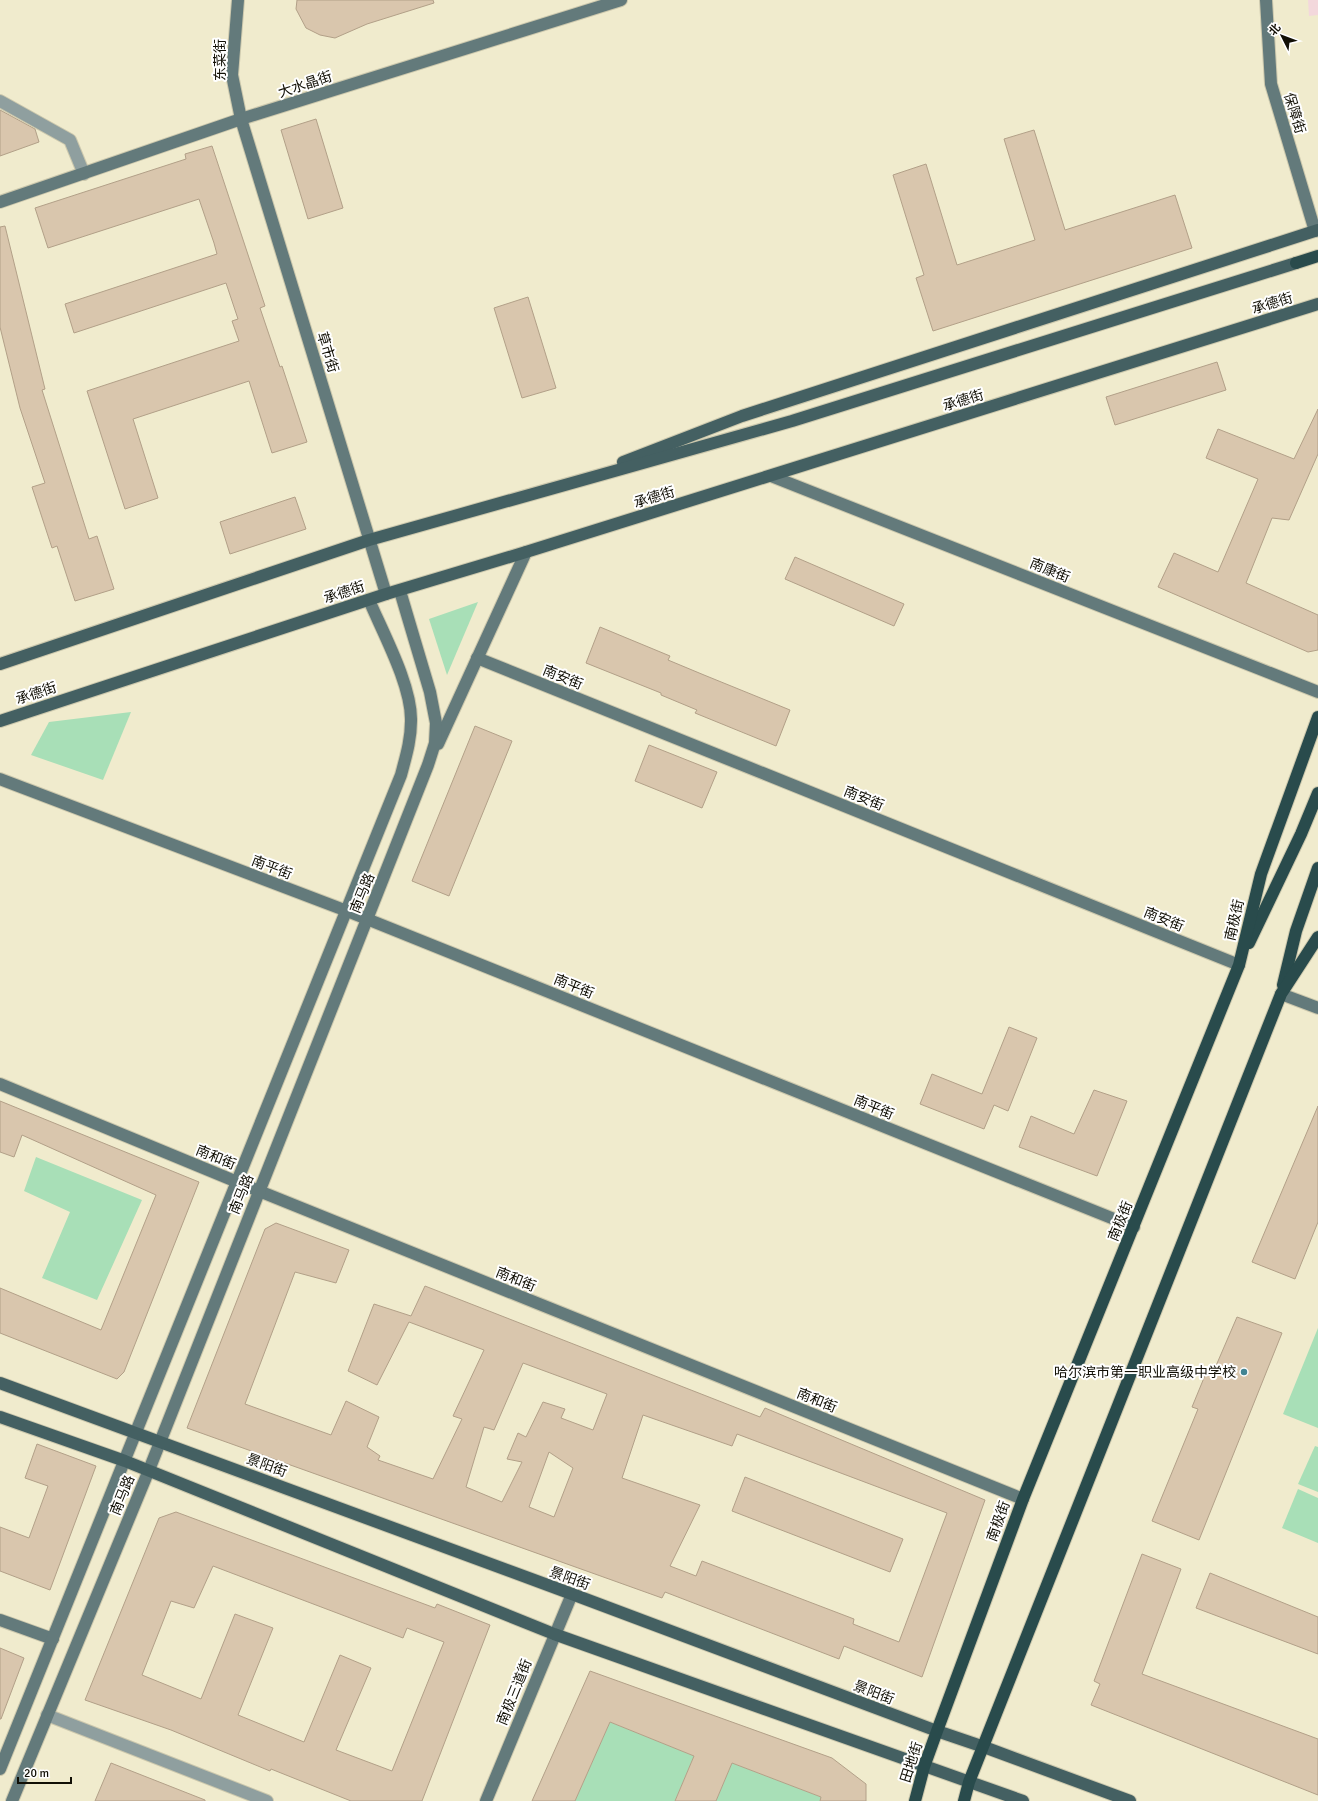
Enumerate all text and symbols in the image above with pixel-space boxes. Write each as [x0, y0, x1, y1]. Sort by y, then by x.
north arrow [1262, 16, 1302, 56]
text: 北 [1266, 21, 1283, 38]
street label: 东菜街 [212, 39, 229, 81]
street label: 大水晶街 [276, 68, 334, 101]
street label: 保障街 [1280, 91, 1309, 136]
street label: 承德街 [1250, 289, 1295, 318]
street label: 草市街 [313, 330, 342, 375]
street label: 承德街 [941, 386, 986, 415]
street label: 承德街 [632, 483, 677, 512]
street label: 南康街 [1027, 555, 1072, 586]
street label: 承德街 [322, 578, 367, 607]
street label: 南安街 [540, 662, 585, 693]
street label: 承德街 [14, 679, 59, 708]
street label: 南安街 [841, 783, 886, 814]
street label: 南平街 [249, 852, 294, 883]
street label: 南马路 [347, 871, 378, 916]
street label: 南极街 [1221, 898, 1247, 942]
street label: 南安街 [1141, 904, 1186, 935]
street label: 南平街 [551, 971, 596, 1002]
street label: 南平街 [851, 1092, 896, 1123]
street label: 南和街 [193, 1142, 238, 1173]
street label: 南马路 [226, 1172, 257, 1217]
street label: 南极街 [1105, 1199, 1136, 1244]
street label: 南和街 [493, 1264, 538, 1295]
place label: 哈尔滨市第一职业高级中学校 [1054, 1364, 1236, 1381]
marker: 哈尔滨市第一职业高级中学校 [1239, 1367, 1249, 1377]
street label: 南和街 [794, 1385, 839, 1416]
street label: 景阳街 [244, 1450, 289, 1481]
street label: 南马路 [107, 1473, 138, 1518]
street label: 南极街 [983, 1499, 1014, 1544]
street label: 景阳街 [547, 1563, 592, 1594]
street label: 南极三道街 [493, 1657, 535, 1728]
street label: 景阳街 [851, 1677, 896, 1708]
street label: 田地街 [897, 1740, 926, 1785]
scale bar [18, 1759, 71, 1785]
text: 20 m [24, 1766, 49, 1781]

